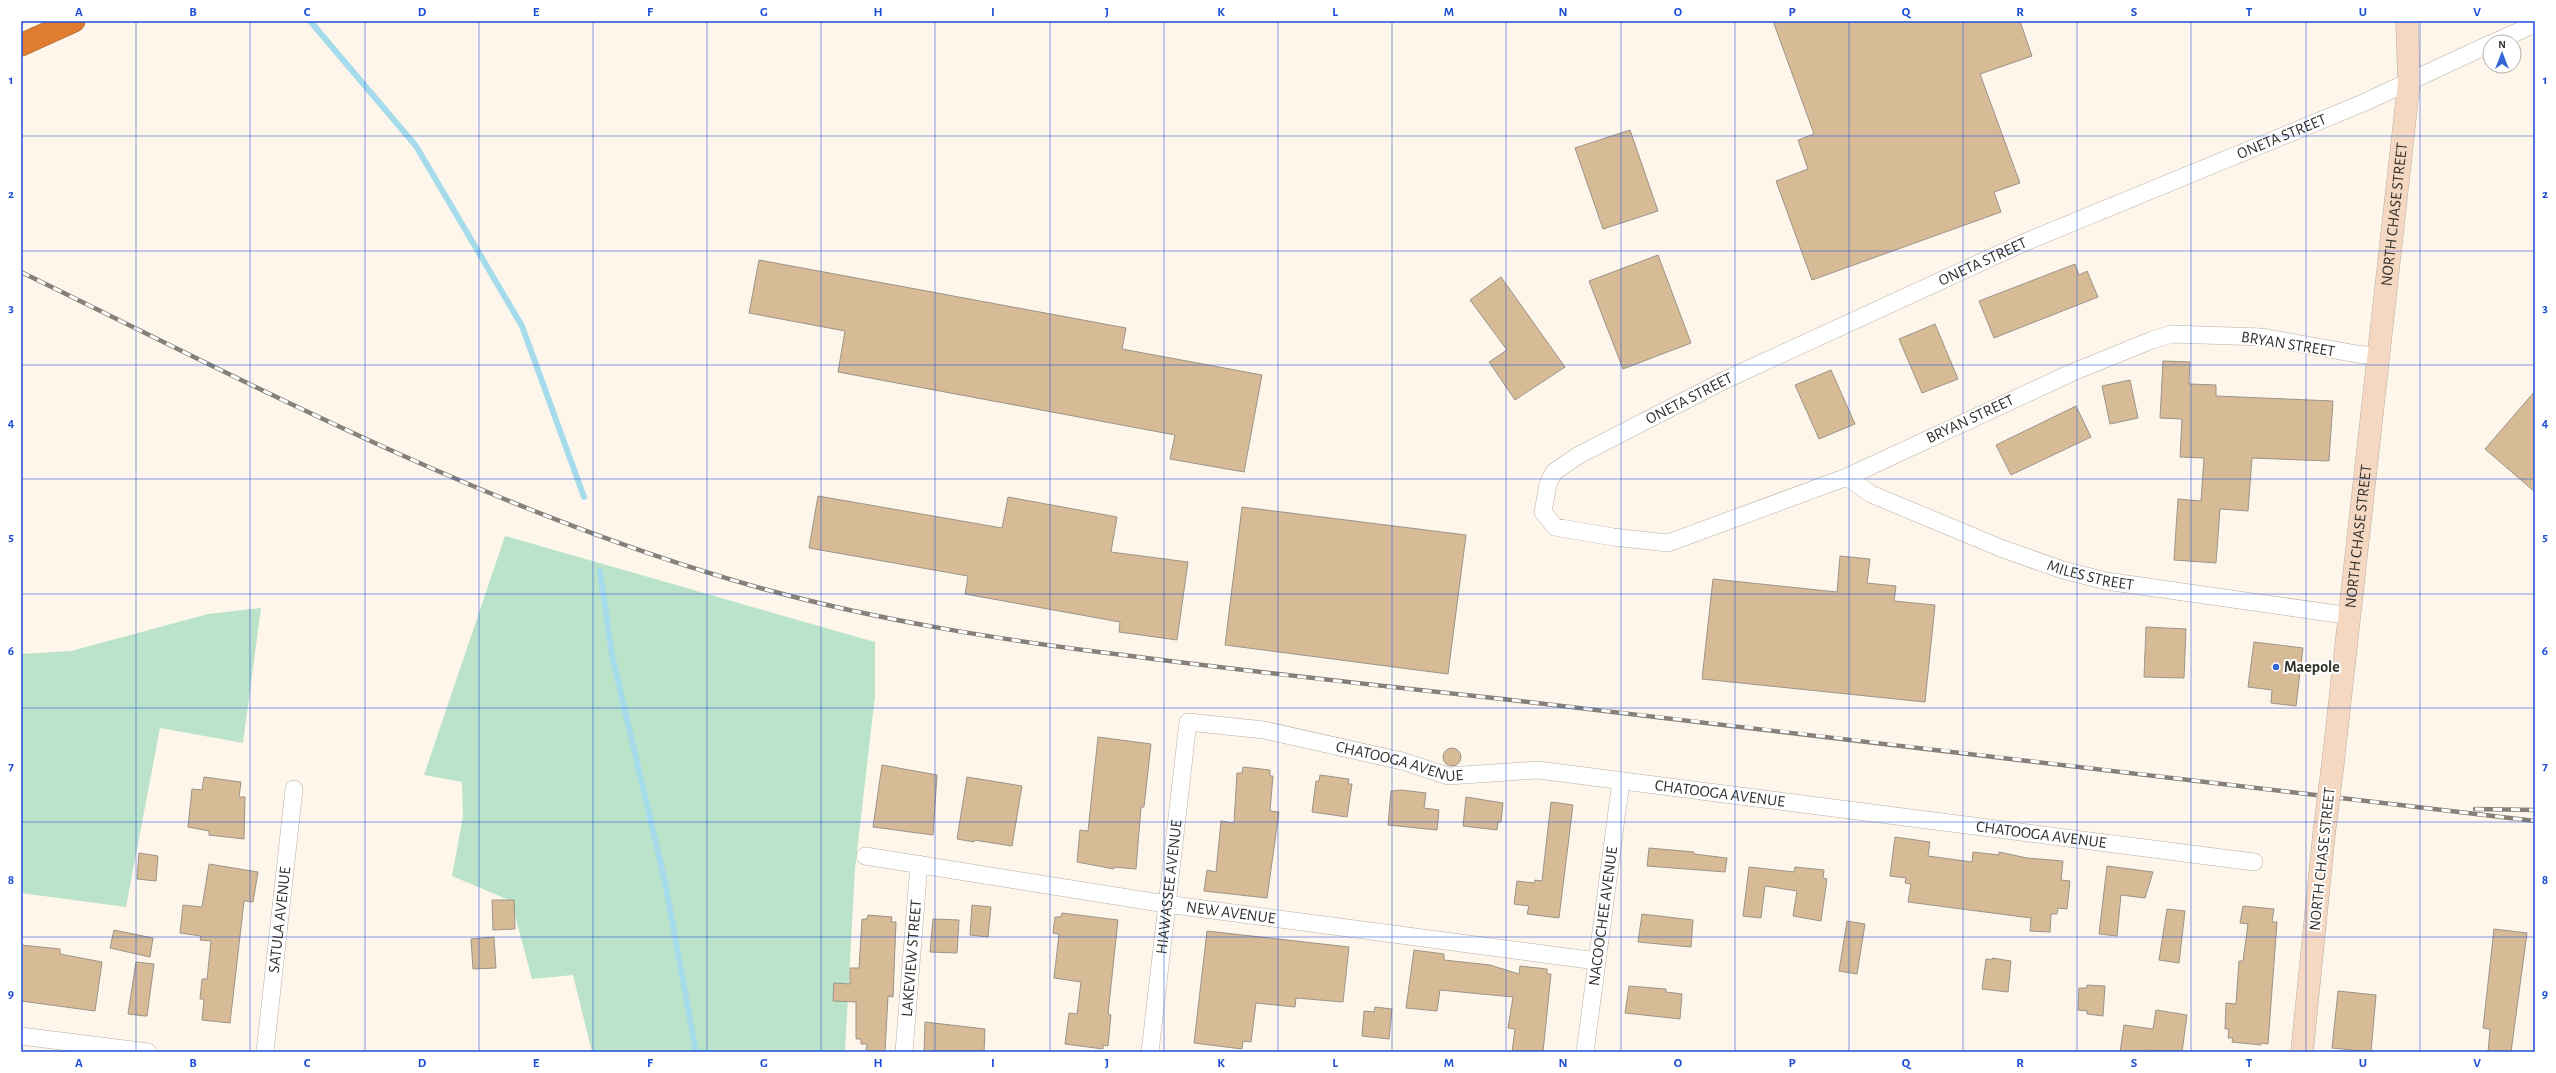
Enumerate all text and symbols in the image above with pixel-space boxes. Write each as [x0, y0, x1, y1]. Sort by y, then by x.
text: A [75, 6, 83, 19]
text: B [189, 6, 197, 19]
text: C [304, 6, 311, 19]
text: D [418, 6, 427, 19]
text: E [533, 6, 540, 19]
text: F [647, 6, 654, 19]
text: G [760, 6, 768, 19]
text: H [873, 6, 883, 19]
text: I [991, 6, 995, 19]
text: J [1105, 6, 1109, 19]
text: K [1217, 6, 1225, 19]
text: L [1332, 6, 1338, 19]
text: M [1444, 6, 1454, 19]
text: N [1558, 6, 1568, 19]
text: O [1674, 6, 1683, 19]
text: P [1788, 6, 1796, 19]
text: Q [1902, 6, 1912, 19]
text: R [2016, 6, 2024, 19]
text: S [2131, 6, 2138, 19]
text: T [2246, 6, 2253, 19]
text: U [2359, 6, 2367, 19]
text: V [2473, 6, 2481, 19]
north arrow [2482, 34, 2522, 74]
text: N [2498, 39, 2506, 50]
text: 1 [9, 74, 13, 87]
text: 1 [2543, 74, 2547, 87]
street label: ONETA STREET [2235, 111, 2329, 162]
street label: NORTH CHASE STREET [2378, 142, 2410, 287]
text: 2 [8, 188, 14, 201]
text: 2 [2542, 188, 2548, 201]
street label: ONETA STREET [1936, 234, 2029, 289]
text: 3 [8, 302, 14, 315]
text: 3 [2542, 302, 2548, 315]
street label: BRYAN STREET [2240, 329, 2336, 359]
street label: ONETA STREET [1643, 370, 1735, 427]
street label: BRYAN STREET [1924, 392, 2016, 446]
text: 4 [8, 417, 15, 430]
text: 4 [2542, 417, 2549, 430]
street label: NORTH CHASE STREET [2342, 464, 2374, 609]
text: 5 [8, 531, 14, 544]
text: 5 [2542, 531, 2548, 544]
street label: MILES STREET [2045, 557, 2135, 593]
text: 6 [8, 645, 14, 658]
text: 6 [2542, 645, 2548, 658]
place label: Maepole [2284, 659, 2340, 675]
marker: Maepole [2271, 662, 2281, 672]
street label: CHATOOGA AVENUE [1334, 738, 1464, 784]
text: 7 [8, 760, 14, 773]
text: 7 [2542, 760, 2548, 773]
street label: CHATOOGA AVENUE [1654, 777, 1786, 810]
street label: NORTH CHASE STREET [2307, 786, 2338, 932]
street label: CHATOOGA AVENUE [1975, 818, 2108, 851]
street label: HIAWASSEE AVENUE [1153, 819, 1185, 955]
street label: NACOOCHEE AVENUE [1586, 845, 1620, 987]
street label: SATULA AVENUE [266, 866, 293, 974]
text: 8 [8, 874, 14, 887]
text: 8 [2542, 874, 2548, 887]
street label: LAKEVIEW STREET [899, 899, 924, 1018]
street label: NEW AVENUE [1185, 899, 1277, 926]
text: 9 [8, 988, 14, 1001]
text: 9 [2542, 988, 2548, 1001]
text: A [75, 1057, 83, 1070]
text: B [189, 1057, 197, 1070]
text: C [304, 1057, 311, 1070]
text: D [418, 1057, 427, 1070]
text: E [533, 1057, 540, 1070]
text: F [647, 1057, 654, 1070]
text: G [760, 1057, 768, 1070]
text: H [873, 1057, 883, 1070]
text: I [991, 1057, 995, 1070]
text: J [1105, 1057, 1109, 1070]
text: K [1217, 1057, 1225, 1070]
text: L [1332, 1057, 1338, 1070]
text: M [1444, 1057, 1454, 1070]
text: N [1558, 1057, 1568, 1070]
text: O [1674, 1057, 1683, 1070]
text: P [1788, 1057, 1796, 1070]
text: Q [1902, 1057, 1912, 1070]
text: R [2016, 1057, 2024, 1070]
text: S [2131, 1057, 2138, 1070]
text: T [2246, 1057, 2253, 1070]
text: U [2359, 1057, 2367, 1070]
text: V [2473, 1057, 2481, 1070]

